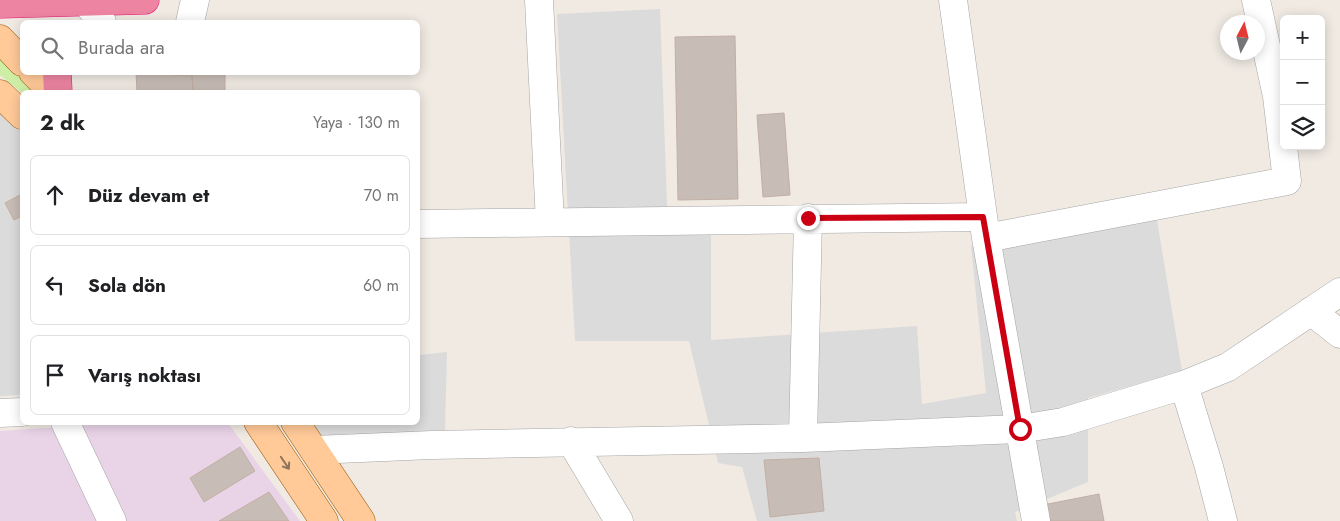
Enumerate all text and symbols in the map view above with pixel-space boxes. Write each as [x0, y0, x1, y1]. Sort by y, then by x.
north arrow [1220, 15, 1265, 60]
map controls [1280, 15, 1325, 150]
button: + [1280, 15, 1325, 60]
search box [20, 20, 420, 75]
icon: search [38, 34, 66, 62]
text: Burada ara [78, 34, 165, 61]
button: − [1280, 60, 1325, 105]
button: layers [1280, 105, 1325, 150]
text: 2 dk [40, 108, 85, 138]
text: Yaya · 130 m [313, 111, 400, 134]
icon: ahead [41, 181, 69, 209]
text: Düz devam et [88, 182, 209, 209]
text: 70 m [364, 184, 399, 207]
route end [797, 207, 820, 230]
icon: left [41, 271, 69, 299]
text: Sola dön [88, 272, 166, 299]
text: 60 m [363, 274, 399, 297]
icon: arrive [41, 361, 69, 389]
text: Varış noktası [88, 362, 201, 389]
route start [1009, 418, 1032, 441]
one-way arrow [280, 456, 290, 470]

